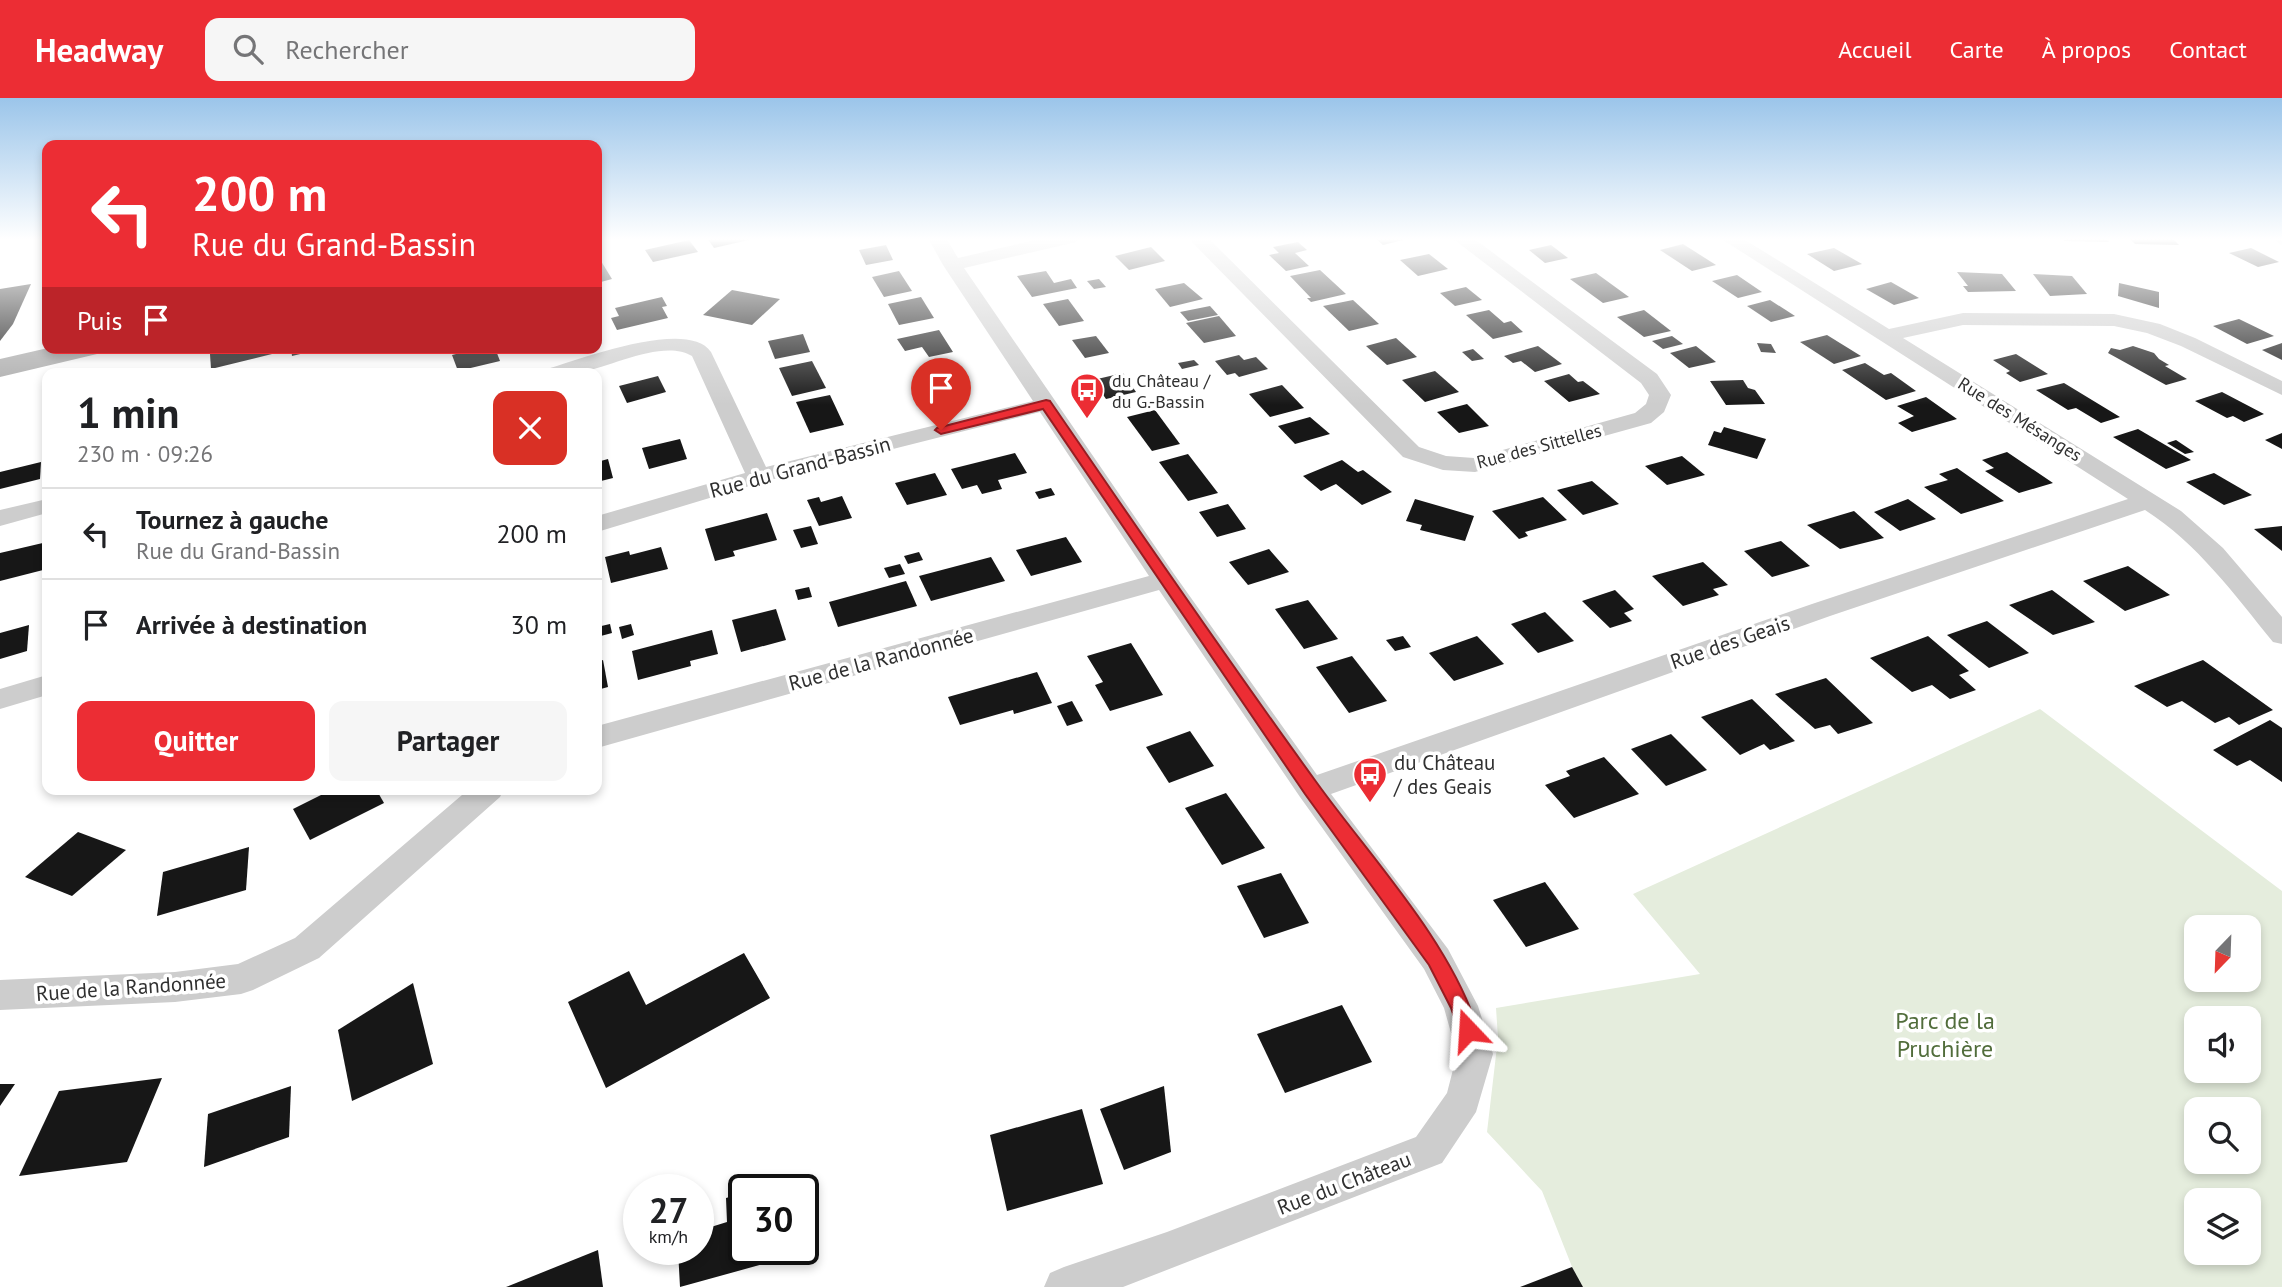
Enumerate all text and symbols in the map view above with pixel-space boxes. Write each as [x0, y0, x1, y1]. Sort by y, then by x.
search box [205, 18, 695, 81]
text: Headway [35, 28, 163, 71]
icon: search [229, 30, 267, 68]
text: Rechercher [285, 33, 408, 66]
text: Accueil [1838, 34, 1912, 65]
text: Carte [1950, 34, 2004, 65]
text: À propos [2042, 34, 2131, 65]
text: Contact [2169, 34, 2247, 65]
text: 200 m [192, 161, 327, 225]
icon: left [77, 168, 168, 259]
text: Rue du Grand-Bassin [192, 223, 476, 265]
icon: arrive [137, 301, 175, 339]
text: Puis [77, 304, 123, 337]
pin [911, 358, 971, 430]
icon: arrive [922, 369, 960, 407]
place label: du Château / du G.-Bassin [1112, 369, 1212, 413]
bus stop icon: du Château / du G.-Bassin [1068, 371, 1106, 420]
street label: Rue des Mésanges [1954, 372, 2086, 466]
text: 1 min [77, 385, 179, 440]
button: close [493, 391, 567, 465]
street label: Rue des Sittelles [1474, 418, 1604, 474]
street label: Rue du Grand-Bassin [707, 430, 893, 504]
text: 230 m · 09:26 [77, 439, 213, 468]
text: Tournez à gauche [136, 503, 328, 536]
icon: left [77, 515, 115, 553]
text: 200 m [496, 517, 567, 550]
text: Rue du Grand-Bassin [136, 536, 340, 565]
icon: arrive [77, 606, 115, 644]
text: Arrivée à destination [136, 608, 367, 641]
text: 30 m [511, 608, 567, 641]
street label: Rue des Geais [1667, 609, 1793, 675]
street label: Rue de la Randonnée [786, 621, 976, 697]
button: Quitter [77, 701, 315, 781]
button: Partager [329, 701, 567, 781]
place label: du Château / des Geais [1393, 749, 1495, 800]
bus stop icon: du Château / des Geais [1351, 755, 1389, 804]
north arrow [2184, 915, 2261, 992]
map controls [2184, 915, 2261, 1265]
street label: Rue de la Randonnée [35, 967, 227, 1007]
position arrow [1431, 993, 1505, 1067]
park label: Parc de la Pruchière [1895, 1005, 1995, 1064]
button: sound [2184, 1006, 2261, 1083]
button: search [2184, 1097, 2261, 1174]
street label: Rue du Château [1273, 1145, 1415, 1221]
speed limit sign: 30 [728, 1174, 819, 1265]
text: 27 [649, 1187, 688, 1233]
button: layers [2184, 1188, 2261, 1265]
text: km/h [649, 1225, 688, 1248]

